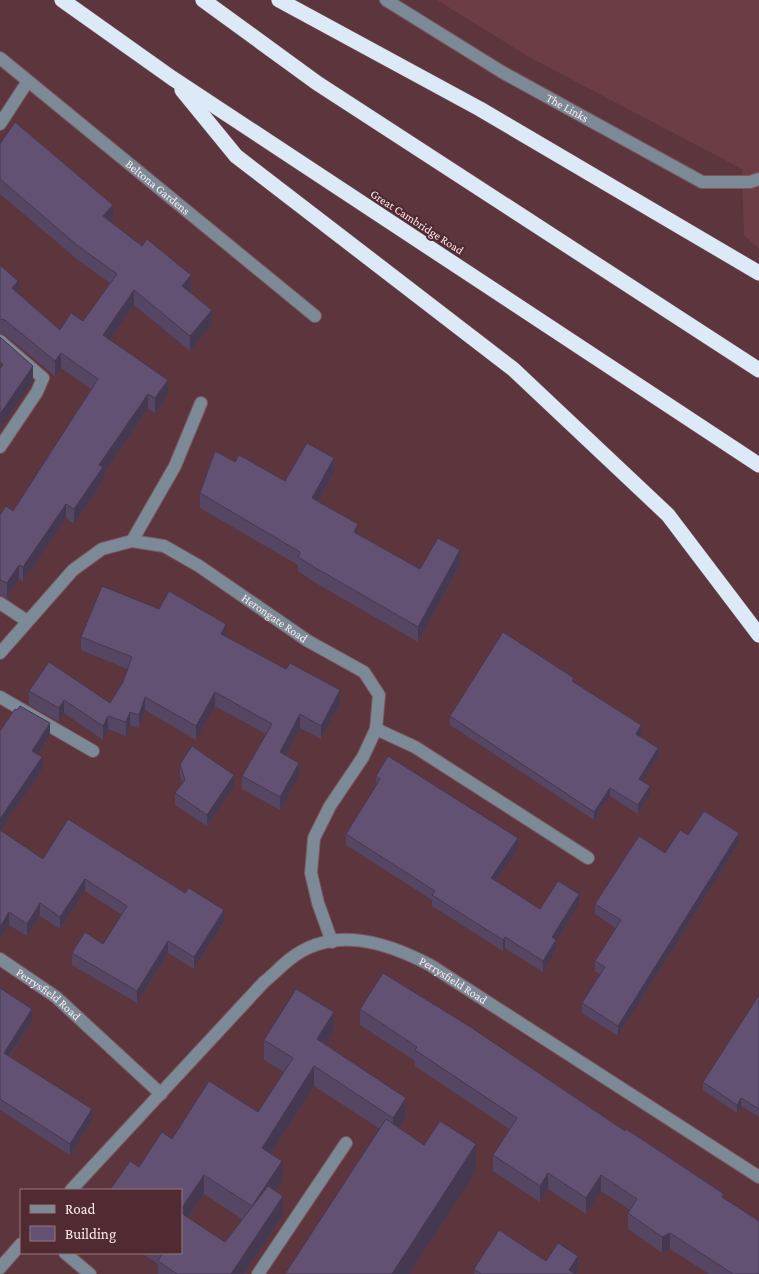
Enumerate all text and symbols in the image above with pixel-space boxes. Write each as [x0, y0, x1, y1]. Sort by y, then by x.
street label: The Links [544, 91, 591, 125]
street label: Beltona Gardens [123, 157, 193, 218]
street label: Great Cambridge Road [368, 187, 467, 258]
street label: Herongate Road [239, 591, 311, 646]
street label: Perrysfield Road [417, 954, 490, 1007]
street label: Perrysfield Road [14, 965, 84, 1024]
legend [20, 1189, 182, 1254]
text: Road [65, 1201, 96, 1217]
text: Building [65, 1226, 116, 1243]

